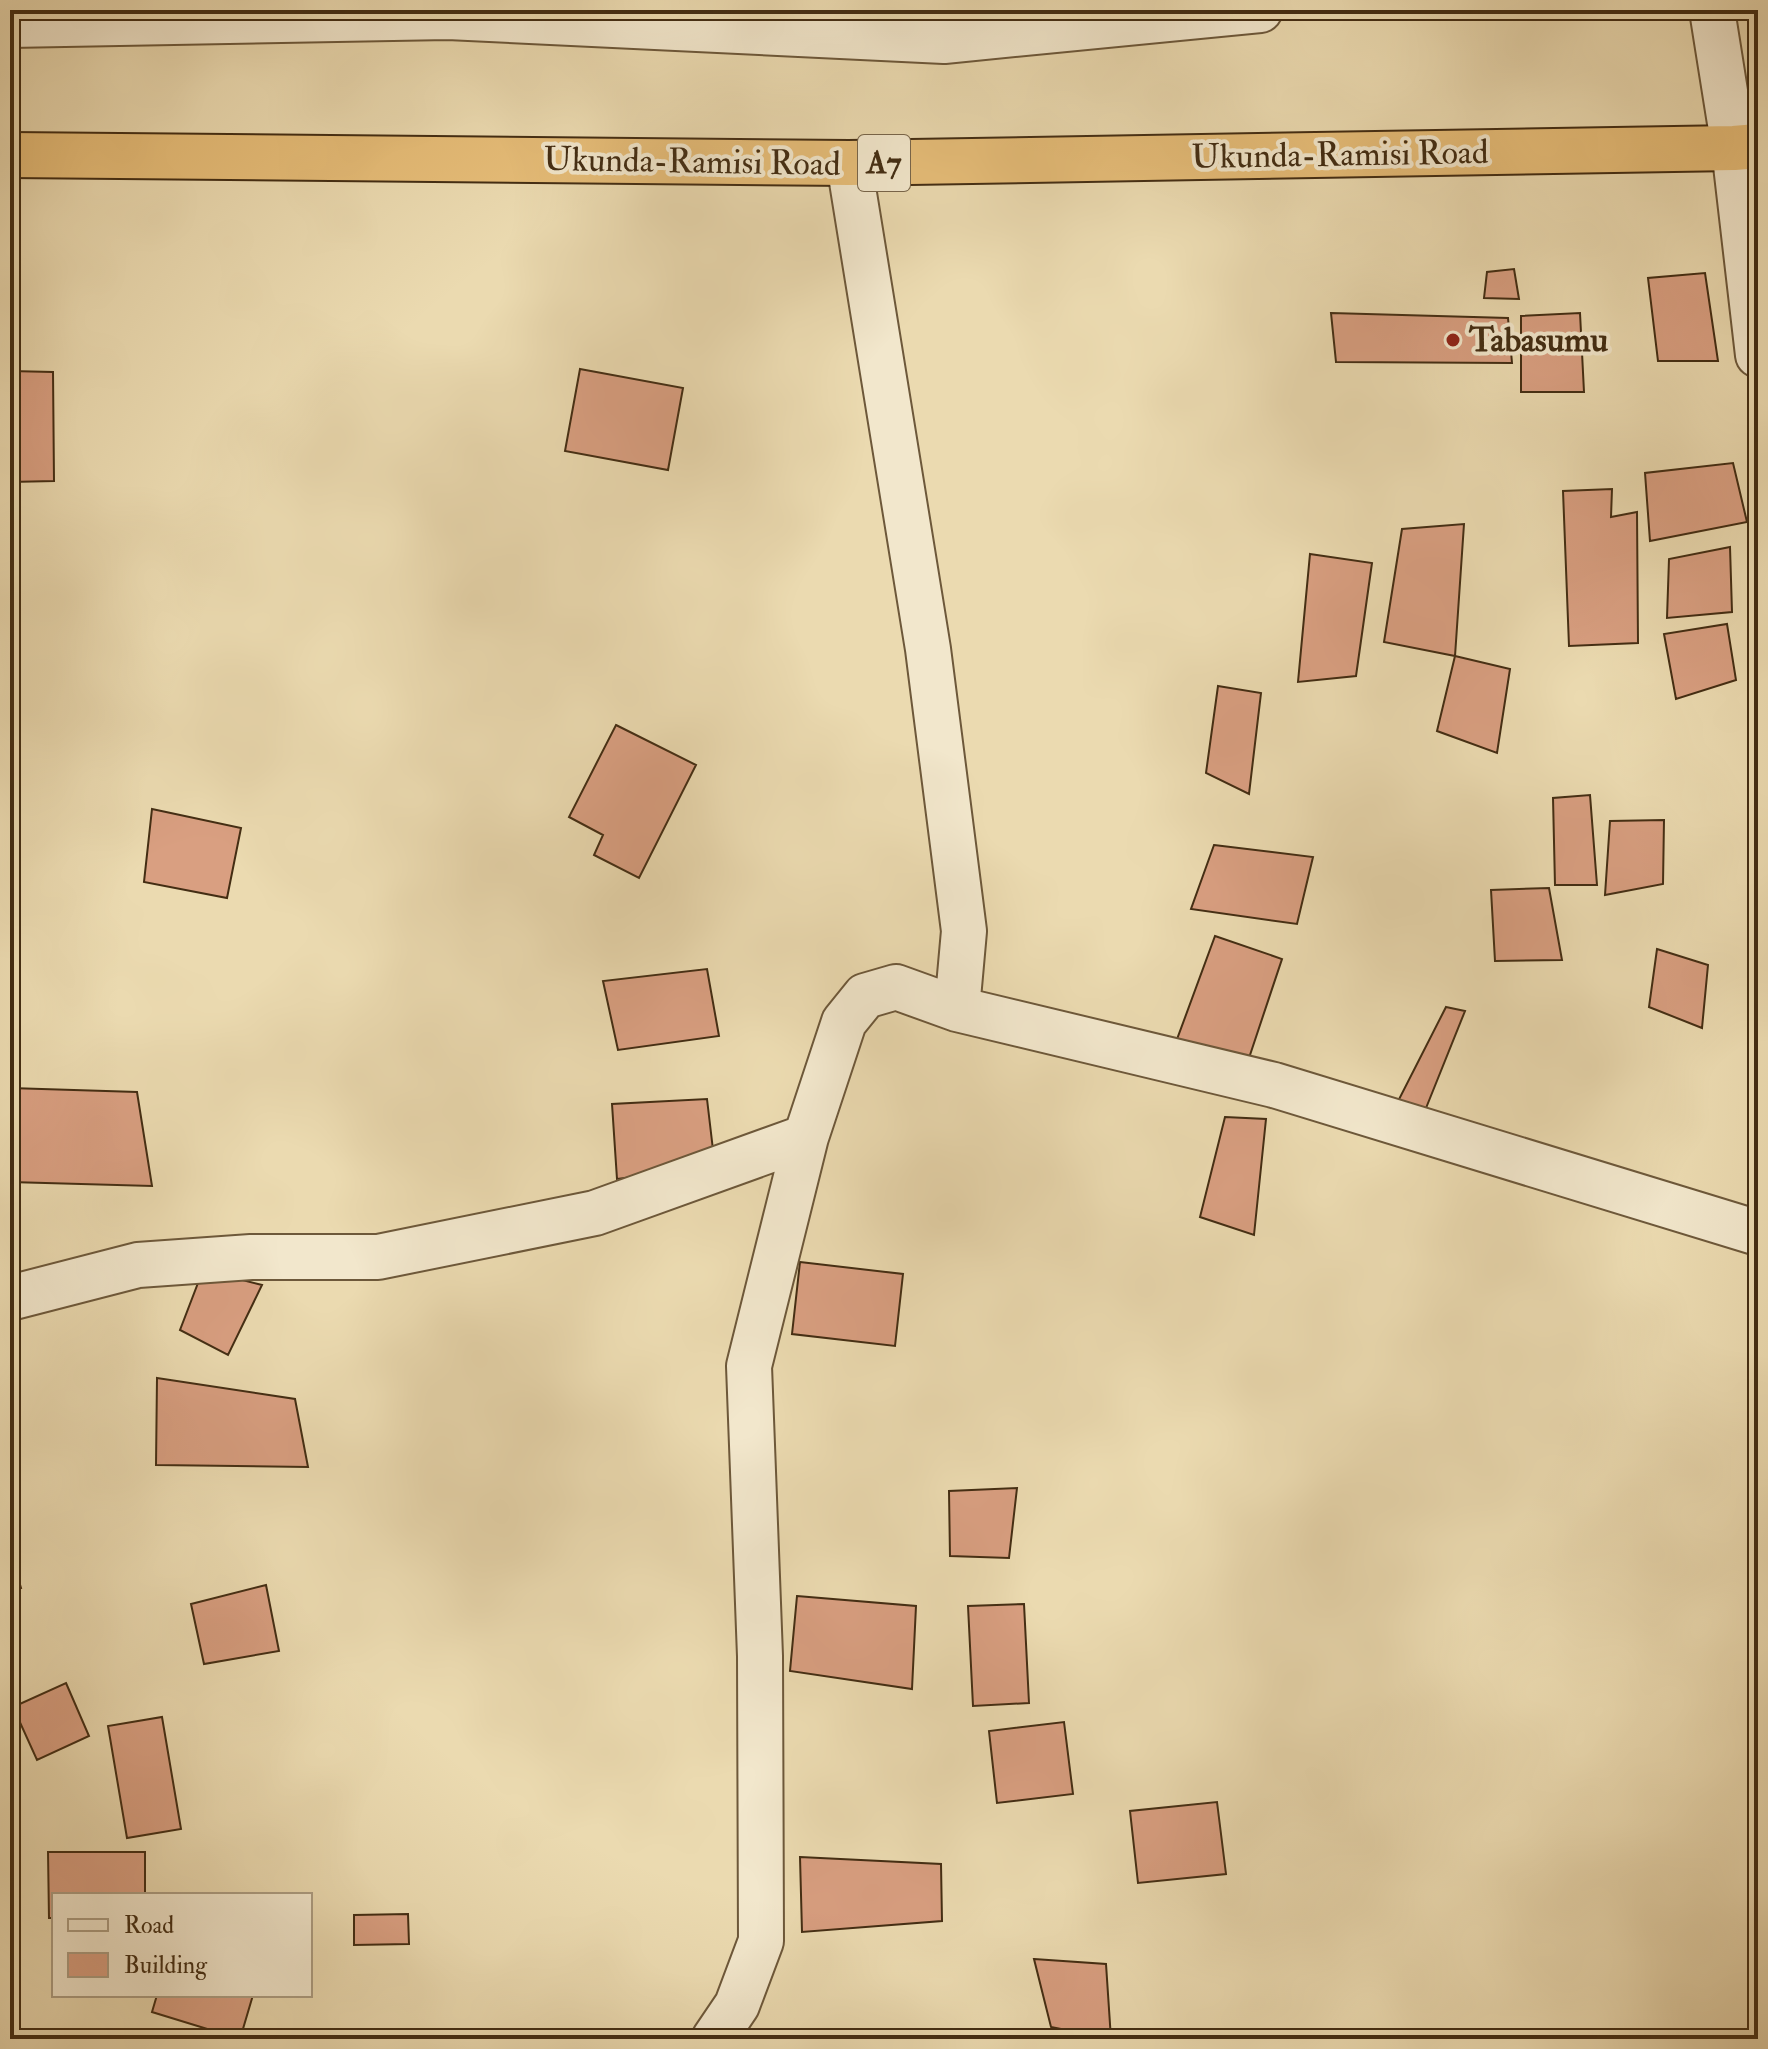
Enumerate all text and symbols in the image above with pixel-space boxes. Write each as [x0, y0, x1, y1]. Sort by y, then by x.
street label: Ukunda-Ramisi Road [1191, 131, 1489, 179]
road number: A7 [858, 135, 910, 191]
street label: Ukunda-Ramisi Road [543, 138, 841, 186]
place label: Tabasumu [1468, 319, 1608, 362]
marker: Tabasumu [1444, 331, 1462, 349]
legend [52, 1893, 312, 1997]
text: Road [124, 1910, 174, 1941]
text: Building [124, 1950, 208, 1981]

